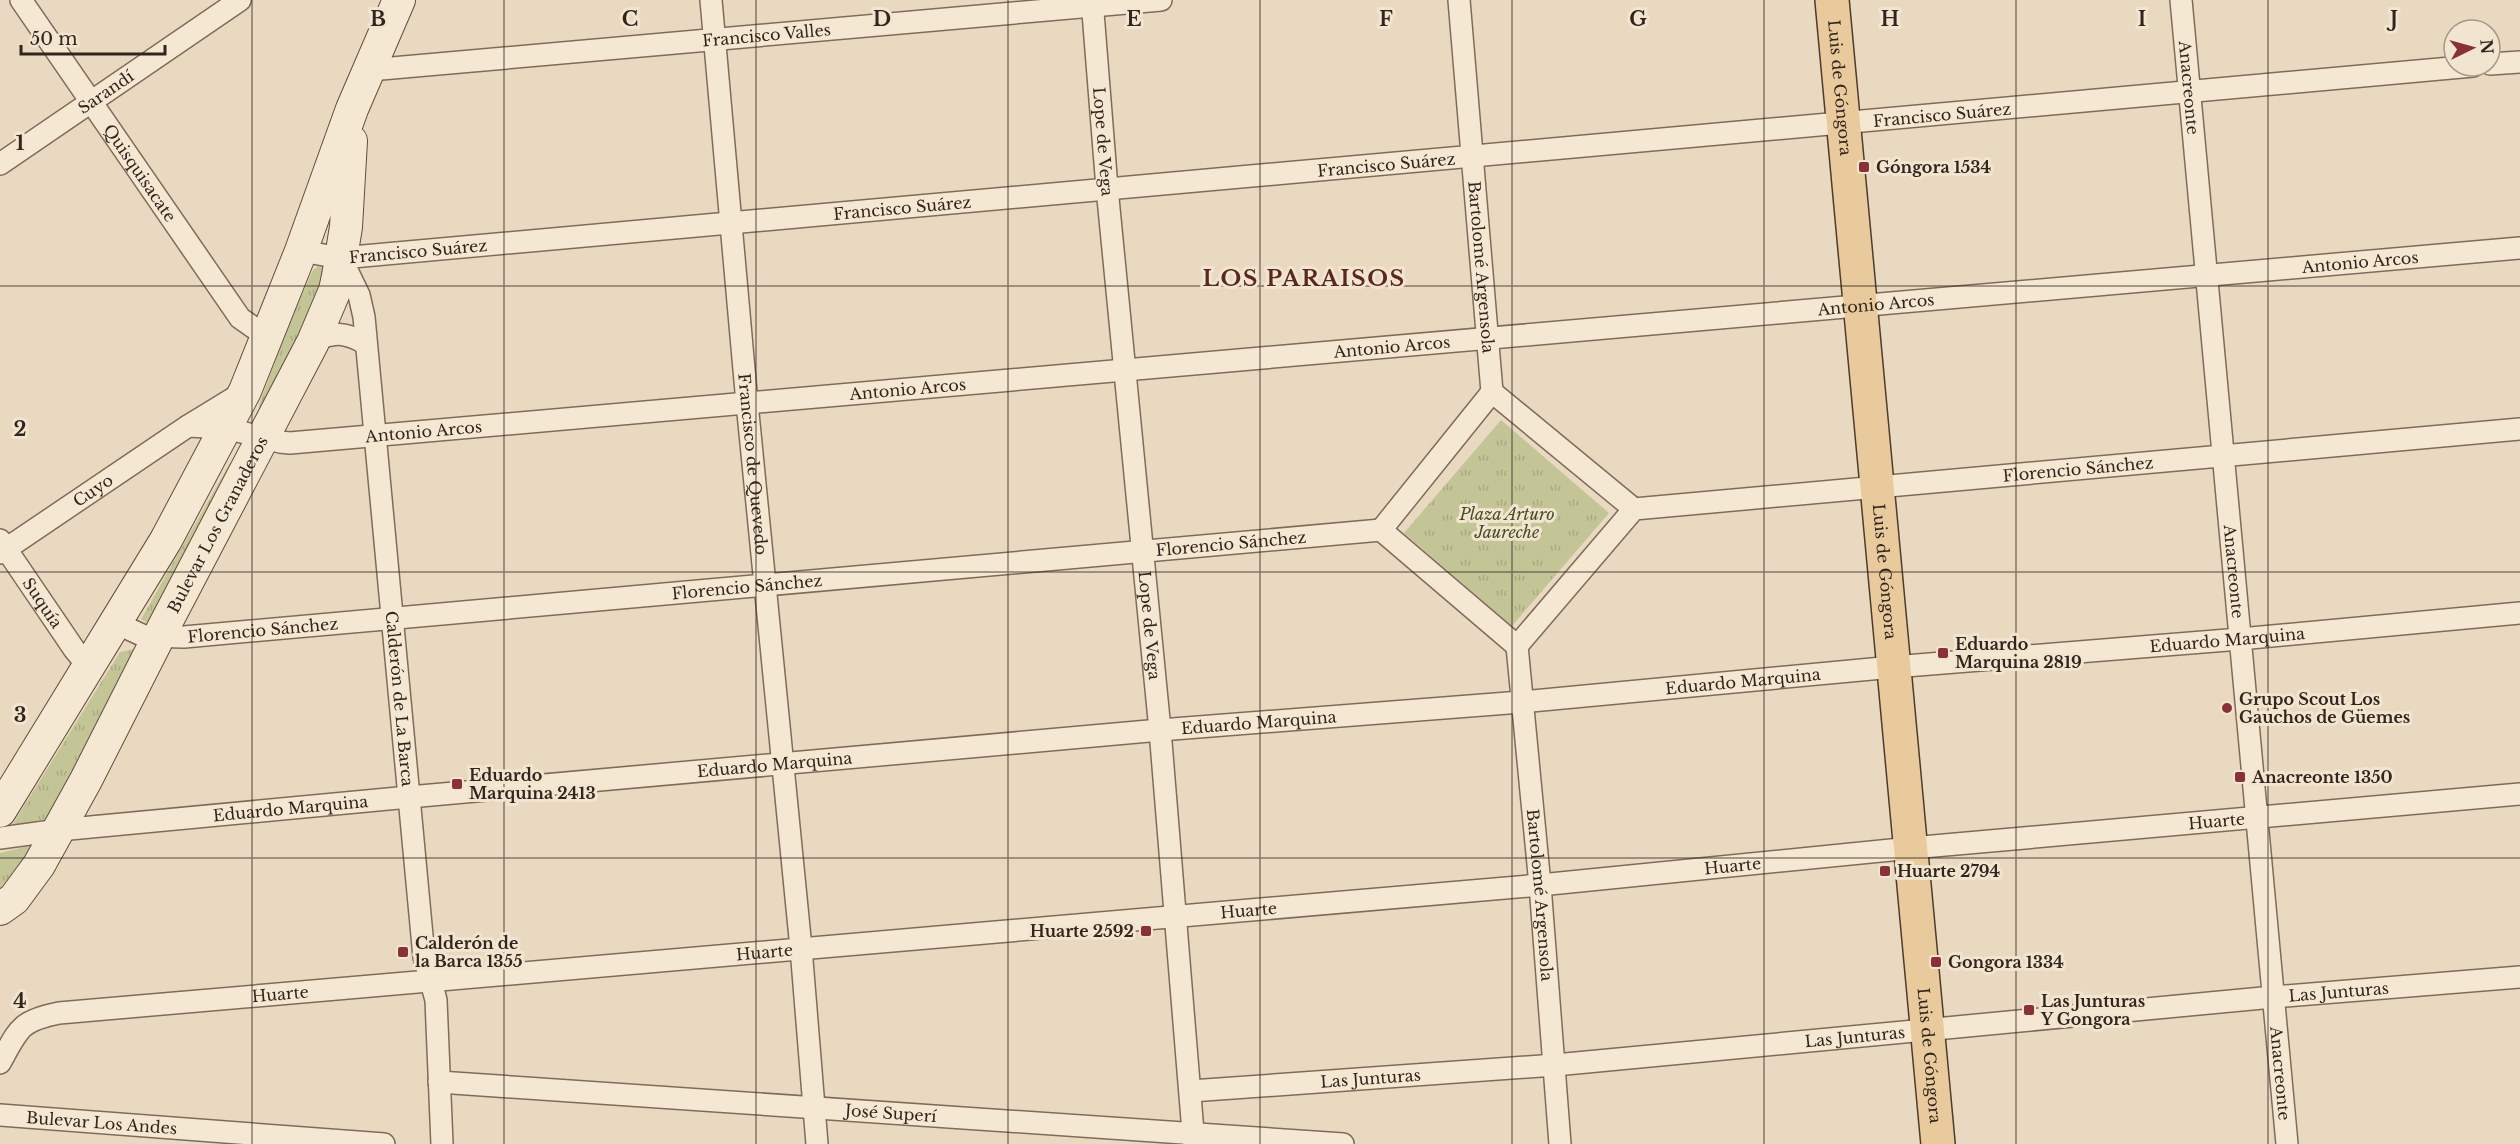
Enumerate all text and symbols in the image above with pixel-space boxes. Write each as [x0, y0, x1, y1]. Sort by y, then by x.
text: B [370, 7, 386, 31]
text: C [622, 7, 638, 31]
text: D [873, 7, 891, 31]
text: E [1126, 7, 1142, 31]
text: F [1379, 7, 1393, 31]
text: G [1629, 7, 1647, 31]
text: H [1881, 7, 1900, 31]
text: I [2138, 7, 2146, 31]
text: J [2386, 7, 2398, 31]
scale bar [21, 18, 165, 56]
north arrow [2442, 18, 2502, 78]
street label: Francisco Valles [701, 19, 832, 51]
street label: Luis de Góngora [1824, 19, 1856, 156]
text: 50 m [30, 28, 78, 50]
text: N [2476, 38, 2498, 55]
street label: Anacreonte [2175, 39, 2203, 135]
street label: Sarandí [74, 65, 138, 118]
street label: Lope de Vega [1089, 86, 1118, 197]
street label: Francisco Suárez [1872, 98, 2012, 131]
street label: Quisquisacate [100, 120, 181, 226]
text: 1 [16, 131, 25, 155]
street label: Francisco Suárez [1316, 149, 1456, 181]
place label: Góngora 1534 [1876, 157, 1991, 177]
marker: Góngora 1534 [1857, 160, 1871, 174]
street label: Bartolomé Argensola [1464, 180, 1499, 354]
street label: Francisco Suárez [832, 192, 972, 224]
street label: Francisco Suárez [348, 235, 488, 267]
street label: Antonio Arcos [2300, 247, 2419, 277]
district label: LOS PARAISOS [1202, 265, 1406, 292]
street label: Antonio Arcos [1816, 289, 1935, 319]
street label: Antonio Arcos [1332, 332, 1451, 362]
street label: Francisco de Quevedo [734, 372, 772, 556]
street label: Antonio Arcos [848, 374, 967, 404]
street label: Antonio Arcos [363, 416, 483, 446]
text: 2 [13, 417, 27, 441]
street label: Bulevar Los Granaderos [163, 433, 272, 616]
street label: Florencio Sánchez [2002, 452, 2154, 486]
street label: Cuyo [69, 470, 117, 511]
street label: Luis de Góngora [1869, 503, 1901, 640]
park label: Plaza Arturo Jaureche [1458, 504, 1555, 542]
street label: Anacreonte [2220, 523, 2248, 619]
street label: Florencio Sánchez [1155, 527, 1307, 560]
street label: Florencio Sánchez [671, 570, 823, 603]
street label: Lope de Vega [1134, 570, 1165, 681]
street label: Suquía [19, 574, 67, 632]
street label: Calderón de La Barca [382, 610, 418, 787]
street label: Florencio Sánchez [187, 613, 339, 647]
street label: Eduardo Marquina [2149, 623, 2306, 656]
place label: Eduardo Marquina 2819 [1955, 634, 2082, 672]
marker: Eduardo Marquina 2819 [1936, 646, 1950, 660]
street label: Eduardo Marquina [1664, 664, 1821, 698]
place label: Grupo Scout Los Gauchos de Güemes [2239, 689, 2410, 727]
marker: Grupo Scout Los Gauchos de Güemes [2220, 701, 2234, 715]
text: 3 [14, 703, 26, 727]
street label: Eduardo Marquina [1180, 706, 1337, 738]
street label: Eduardo Marquina [696, 748, 853, 781]
place label: Eduardo Marquina 2413 [469, 765, 596, 803]
place label: Anacreonte 1350 [2251, 767, 2393, 787]
marker: Anacreonte 1350 [2233, 770, 2247, 784]
marker: Eduardo Marquina 2413 [450, 777, 464, 791]
street label: Eduardo Marquina [212, 791, 369, 825]
street label: Bartolomé Argensola [1523, 808, 1557, 982]
street label: Huarte [2187, 808, 2246, 833]
street label: Huarte [1703, 853, 1762, 879]
place label: Huarte 2794 [1897, 861, 2000, 881]
marker: Huarte 2794 [1878, 864, 1892, 878]
street label: Huarte [1219, 898, 1278, 923]
place label: Huarte 2592 [1030, 921, 1134, 941]
marker: Huarte 2592 [1139, 924, 1153, 938]
place label: Calderón de la Barca 1355 [415, 933, 523, 971]
street label: Huarte [735, 940, 794, 964]
marker: Calderón de la Barca 1355 [396, 945, 410, 959]
place label: Gongora 1334 [1948, 952, 2064, 972]
marker: Gongora 1334 [1929, 955, 1943, 969]
street label: Las Junturas [2288, 978, 2390, 1006]
street label: Huarte [251, 981, 309, 1006]
street label: Luis de Góngora [1914, 987, 1946, 1124]
text: 4 [13, 989, 27, 1013]
place label: Las Junturas Y Gongora [2040, 991, 2145, 1029]
marker: Las Junturas Y Gongora [2022, 1003, 2036, 1017]
street label: Las Junturas [1804, 1022, 1906, 1051]
street label: Anacreonte [2266, 1025, 2295, 1121]
street label: Las Junturas [1320, 1065, 1421, 1092]
street label: José Superí [843, 1100, 938, 1126]
street label: Bulevar Los Andes [25, 1107, 178, 1138]

